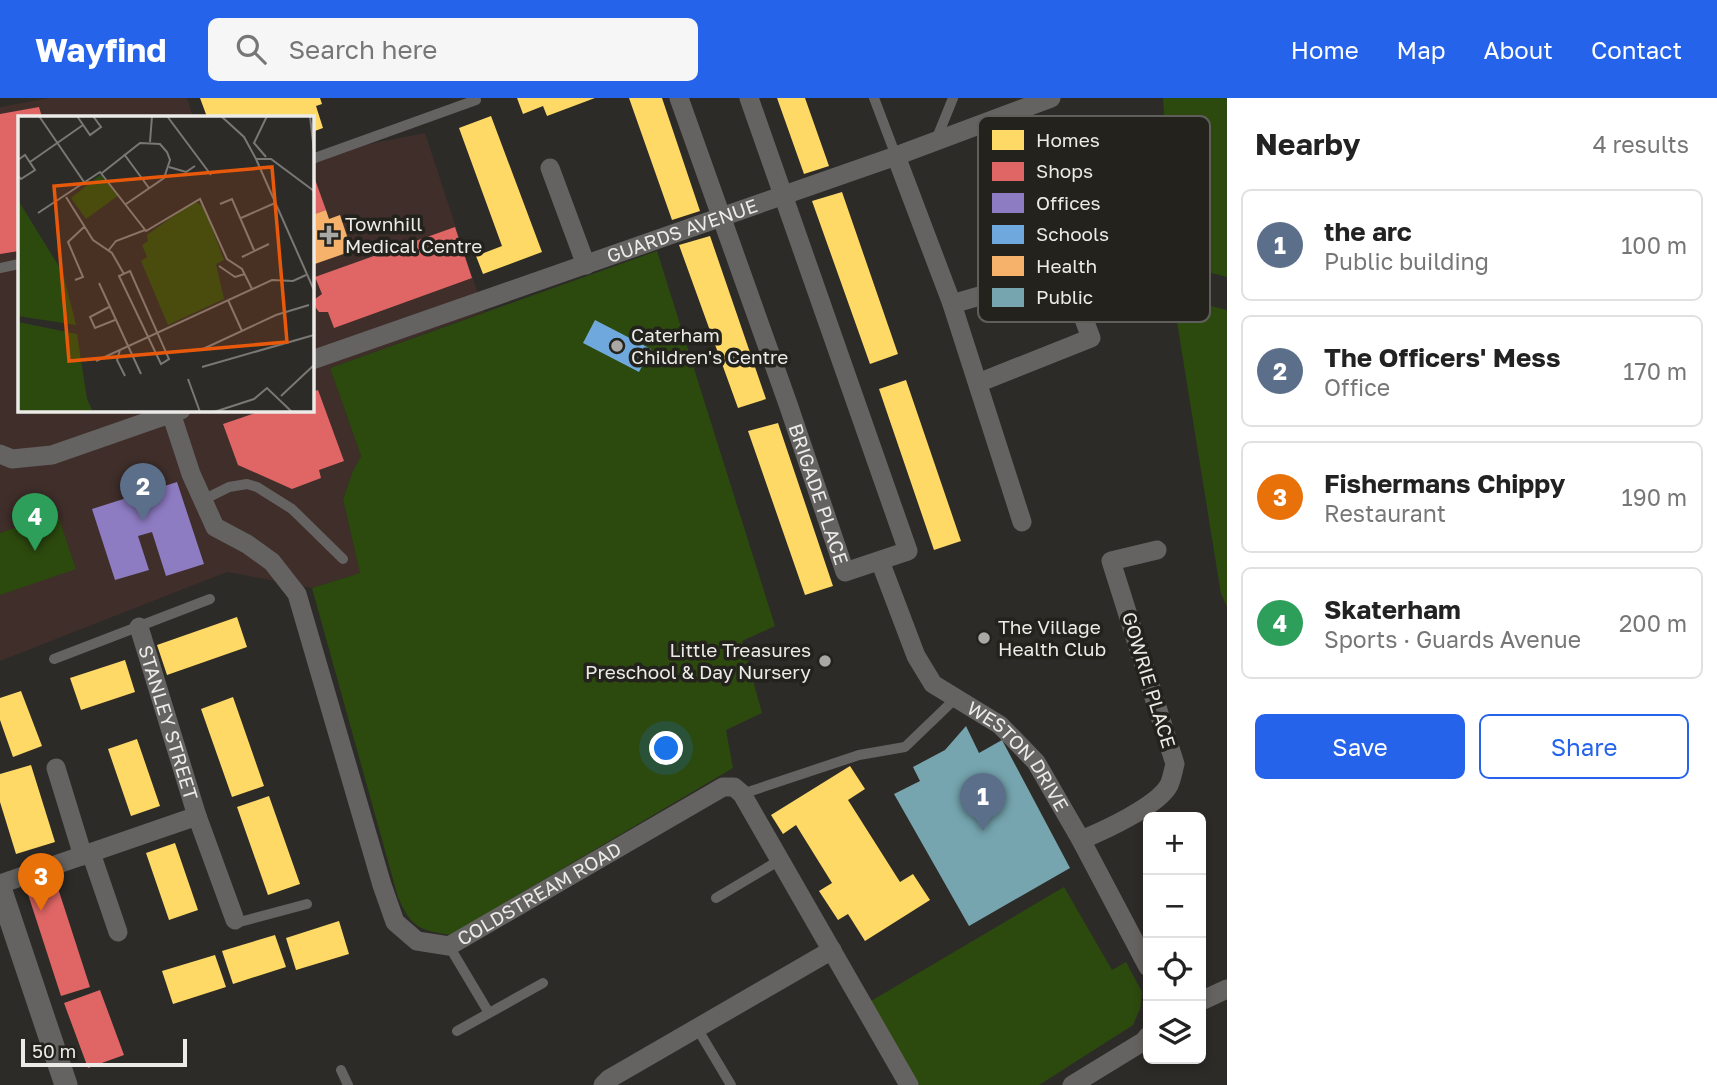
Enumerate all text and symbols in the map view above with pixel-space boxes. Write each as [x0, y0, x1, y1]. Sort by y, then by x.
search box [208, 18, 698, 81]
text: Wayfind [35, 30, 166, 69]
icon: search [232, 30, 270, 68]
text: Search here [288, 34, 437, 65]
text: Home [1291, 35, 1359, 64]
text: Map [1397, 35, 1446, 64]
text: About [1484, 35, 1553, 64]
text: Contact [1591, 35, 1682, 64]
inset map [18, 116, 313, 411]
legend [978, 116, 1210, 322]
text: Nearby [1255, 126, 1360, 162]
text: Homes [1036, 128, 1100, 151]
text: 4 results [1593, 130, 1689, 158]
text: Shops [1036, 159, 1093, 182]
text: Offices [1036, 191, 1101, 214]
street label: GUARDS AVENUE [604, 193, 760, 267]
place label: Townhill Medical Centre [345, 212, 482, 257]
text: the arc [1324, 216, 1412, 247]
text: Schools [1036, 222, 1109, 245]
marker: Townhill Medical Centre [319, 225, 339, 245]
text: 1 [1274, 231, 1286, 259]
text: 100 m [1621, 231, 1687, 259]
text: Public building [1324, 247, 1489, 275]
text: Health [1036, 254, 1097, 277]
text: Public [1036, 285, 1093, 308]
place label: Caterham Children's Centre [631, 323, 788, 368]
marker: Caterham Children's Centre [609, 338, 625, 354]
text: The Officers' Mess [1324, 342, 1560, 373]
text: 2 [1273, 357, 1287, 385]
text: 170 m [1623, 357, 1687, 385]
text: Office [1324, 373, 1390, 401]
street label: BRIGADE PLACE [784, 420, 854, 568]
pin: 2 [120, 463, 166, 521]
text: Fishermans Chippy [1324, 468, 1565, 499]
text: 3 [1273, 483, 1287, 511]
text: 190 m [1622, 483, 1687, 511]
pin: 4 [12, 493, 58, 551]
text: Restaurant [1324, 499, 1446, 527]
text: Skaterham [1324, 594, 1461, 625]
street label: GOWRIE PLACE [1118, 609, 1181, 751]
text: 4 [1273, 609, 1287, 637]
text: 200 m [1619, 609, 1687, 637]
place label: The Village Health Club [998, 615, 1106, 660]
text: Sports · Guards Avenue [1324, 625, 1581, 653]
marker: The Village Health Club [976, 630, 992, 646]
place label: Little Treasures Preschool & Day Nursery [585, 638, 811, 683]
street label: STANLEY STREET [134, 642, 203, 803]
marker: Little Treasures Preschool & Day Nursery [817, 653, 833, 669]
street label: WESTON DRIVE [963, 696, 1074, 815]
button: Save [1255, 714, 1465, 779]
button: Share [1479, 714, 1689, 779]
your location [649, 731, 683, 765]
pin: 1 [960, 773, 1006, 831]
map controls [1143, 812, 1206, 1064]
button: + [1143, 812, 1206, 875]
street label: COLDSTREAM ROAD [453, 837, 625, 950]
pin: 3 [18, 853, 64, 911]
button: − [1143, 875, 1206, 938]
button: locate [1143, 938, 1206, 1001]
button: layers [1143, 1001, 1206, 1064]
scale bar [21, 1036, 187, 1068]
text: 50 m [32, 1039, 76, 1062]

